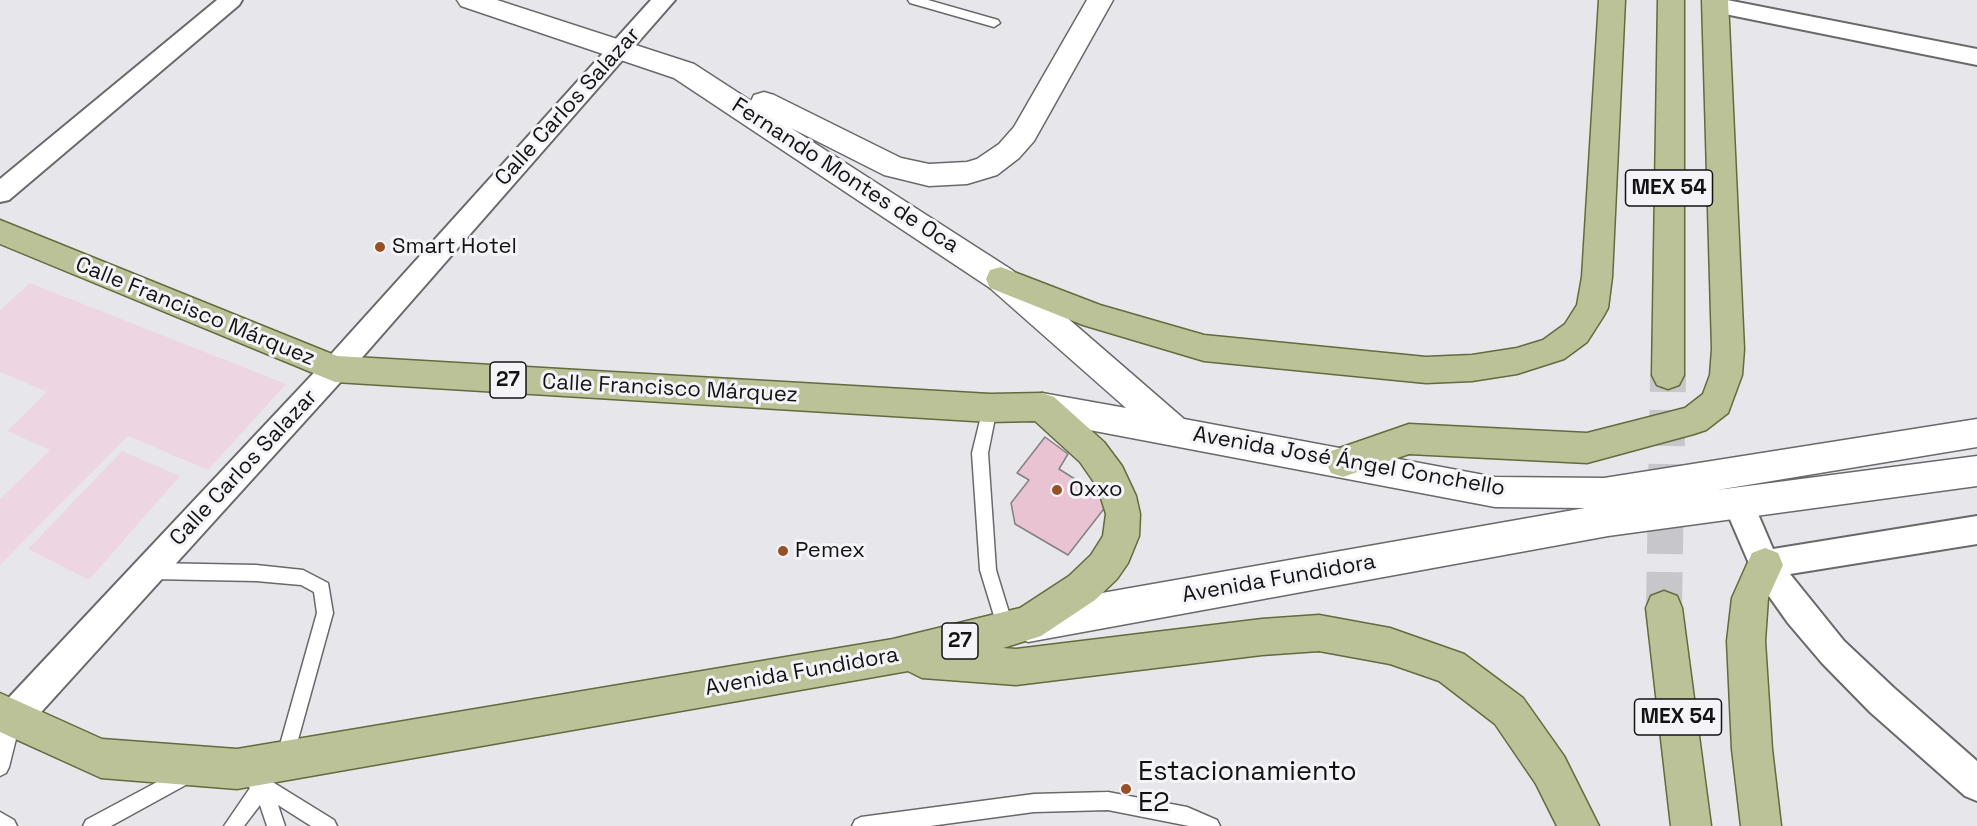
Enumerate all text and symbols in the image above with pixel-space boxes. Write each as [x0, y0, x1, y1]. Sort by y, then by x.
street label: Calle Carlos Salazar [490, 22, 646, 192]
street label: Fernando Montes de Oca [727, 93, 963, 259]
road number: MEX 54 [1626, 170, 1712, 206]
place label: Smart Hotel [392, 234, 517, 260]
marker: Smart Hotel [373, 240, 387, 254]
street label: Calle Francisco Márquez [71, 252, 319, 372]
road number: 27 [490, 362, 526, 398]
street label: Calle Francisco Márquez [541, 369, 799, 409]
street label: Calle Carlos Salazar [165, 384, 323, 552]
street label: Avenida José Ángel Conchello [1191, 422, 1507, 502]
place label: Oxxo [1069, 477, 1123, 503]
marker: Oxxo [1050, 483, 1064, 497]
place label: Pemex [795, 538, 865, 564]
marker: Pemex [776, 544, 790, 558]
street label: Avenida Fundidora [1180, 549, 1378, 609]
road number: 27 [942, 623, 978, 659]
street label: Avenida Fundidora [703, 642, 901, 702]
road number: MEX 54 [1634, 699, 1722, 735]
place label: Estacionamiento E2 [1138, 757, 1357, 820]
marker: Estacionamiento E2 [1119, 782, 1133, 796]

